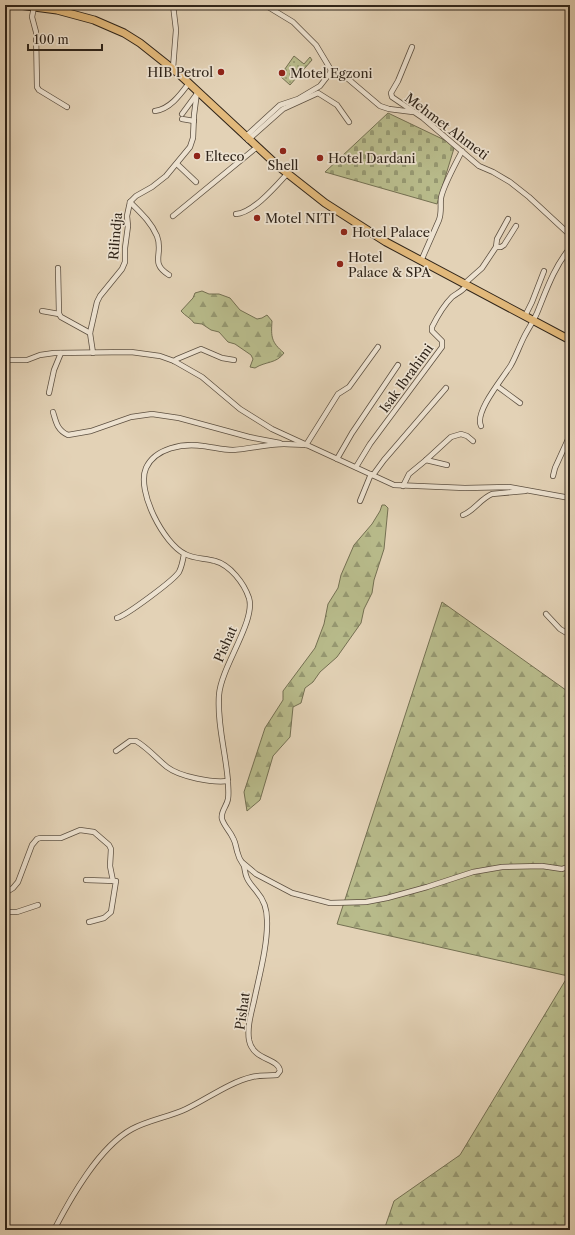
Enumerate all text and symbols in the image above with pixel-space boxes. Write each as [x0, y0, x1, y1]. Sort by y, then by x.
scale bar [28, 26, 102, 52]
text: 100 m [34, 32, 69, 47]
place label: HIB Petrol [147, 64, 213, 80]
place label: Motel Egzoni [290, 65, 373, 81]
marker: HIB Petrol [216, 67, 226, 77]
marker: Motel Egzoni [277, 68, 287, 78]
street label: Mehmet Ahmeti [402, 89, 492, 163]
marker: Shell [278, 146, 288, 156]
place label: Elteco [205, 148, 245, 164]
place label: Hotel Dardani [328, 150, 416, 166]
marker: Elteco [192, 151, 202, 161]
marker: Hotel Dardani [315, 153, 325, 163]
place label: Shell [268, 157, 299, 173]
place label: Motel NITI [265, 210, 335, 226]
street label: Rilindja [105, 211, 125, 261]
marker: Motel NITI [252, 213, 262, 223]
place label: Hotel Palace [352, 224, 430, 240]
marker: Hotel Palace [339, 227, 349, 237]
place label: Hotel Palace & SPA [348, 249, 431, 280]
marker: Hotel Palace & SPA [335, 259, 345, 269]
street label: Isak Ibrahimi [376, 340, 436, 416]
street label: Pishat [210, 623, 240, 665]
street label: Pishat [231, 991, 253, 1031]

